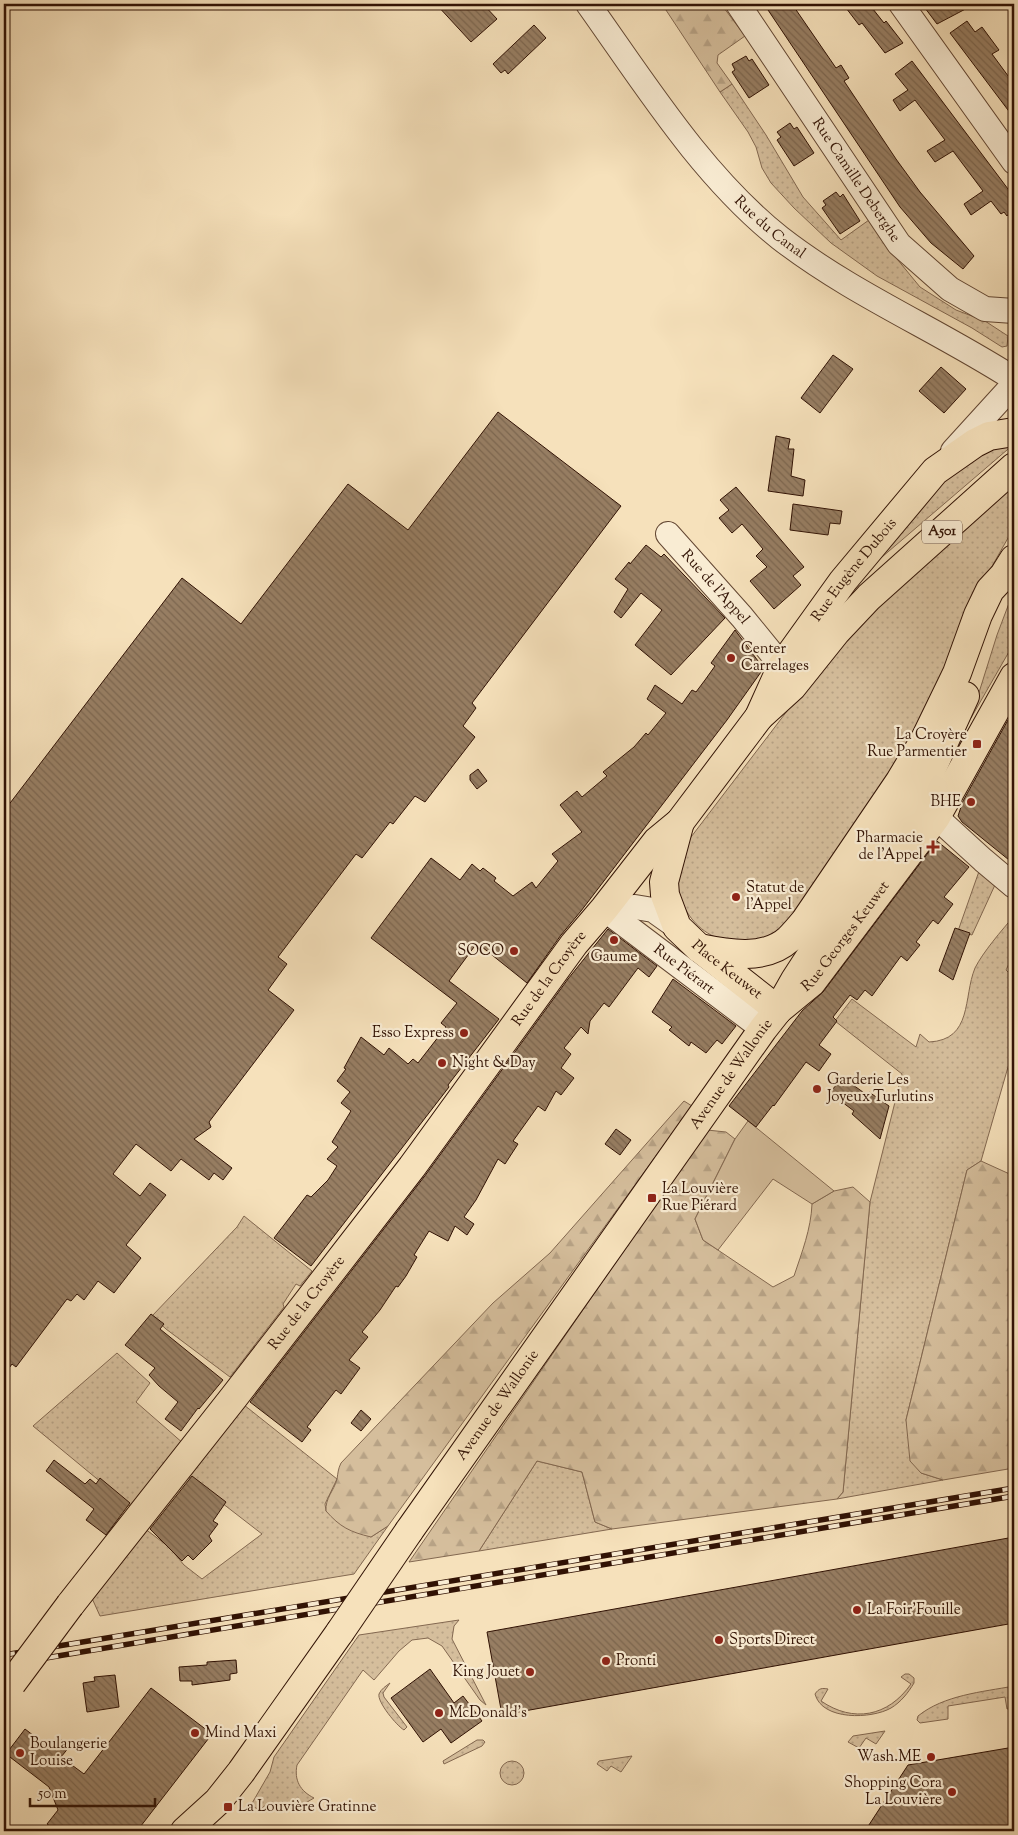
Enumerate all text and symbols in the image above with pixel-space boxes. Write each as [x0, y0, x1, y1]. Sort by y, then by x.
street label: Rue Camille Deberghe [807, 114, 905, 246]
street label: Rue du Canal [729, 191, 810, 264]
street label: Rue Eugène Dubois [806, 514, 902, 626]
road number: A501 [922, 520, 962, 544]
street label: Rue de l'Appel [676, 545, 754, 629]
place label: Center Carrelages [741, 639, 809, 677]
marker: Center Carrelages [725, 652, 737, 664]
place label: La Croyère Rue Parmentier [867, 725, 967, 763]
marker: La Croyère Rue Parmentier [971, 738, 983, 750]
place label: BHE [931, 792, 961, 813]
marker: BHE [965, 796, 977, 808]
place label: Pharmacie de l'Appel [856, 828, 923, 866]
marker: Pharmacie de l'Appel [927, 841, 939, 853]
street label: Rue Georges Keuwet [797, 877, 895, 997]
place label: Statut de l'Appel [746, 878, 804, 916]
marker: Statut de l'Appel [730, 891, 742, 903]
street label: Rue de la Croyère [507, 926, 592, 1031]
marker: Gaume [608, 934, 620, 946]
street label: Place Keuwet [687, 935, 767, 1004]
street label: Rue Piérart [649, 939, 719, 999]
place label: SOCO [457, 941, 504, 962]
marker: SOCO [508, 945, 520, 957]
place label: Gaume [591, 947, 637, 968]
street label: Avenue de Wallonie [685, 1014, 778, 1134]
place label: Esso Express [372, 1023, 454, 1044]
marker: Esso Express [458, 1027, 470, 1039]
place label: Night & Day [452, 1053, 536, 1074]
marker: Night & Day [436, 1057, 448, 1069]
place label: Garderie Les Joyeux Turlutins [826, 1070, 934, 1108]
marker: Garderie Les Joyeux Turlutins [811, 1083, 823, 1095]
place label: La Louvière Rue Piérard [662, 1179, 739, 1217]
marker: La Louvière Rue Piérard [646, 1192, 658, 1204]
street label: Rue de la Croyère [264, 1251, 350, 1354]
street label: Avenue de Wallonie [451, 1346, 544, 1465]
place label: La Foir'Fouille [867, 1600, 961, 1621]
marker: La Foir'Fouille [851, 1604, 863, 1616]
place label: Sports Direct [729, 1630, 815, 1651]
marker: Sports Direct [713, 1634, 725, 1646]
place label: Pronti [616, 1651, 656, 1672]
marker: Pronti [600, 1655, 612, 1667]
place label: King Jouet [452, 1662, 520, 1683]
marker: King Jouet [524, 1666, 536, 1678]
place label: McDonald's [449, 1703, 527, 1724]
marker: McDonald's [433, 1707, 445, 1719]
place label: Mind Maxi [205, 1723, 277, 1744]
marker: Mind Maxi [189, 1727, 201, 1739]
place label: Boulangerie Louise [30, 1734, 107, 1772]
marker: Boulangerie Louise [14, 1747, 26, 1759]
place label: Wash.ME [857, 1747, 921, 1768]
marker: Wash.ME [925, 1751, 937, 1763]
place label: Shopping Cora La Louvière [844, 1773, 942, 1811]
scale bar [30, 1775, 155, 1807]
text: 50 m [37, 1784, 67, 1805]
marker: Shopping Cora La Louvière [946, 1786, 958, 1798]
place label: La Louvière Gratinne [238, 1797, 377, 1818]
marker: La Louvière Gratinne [222, 1801, 234, 1813]

